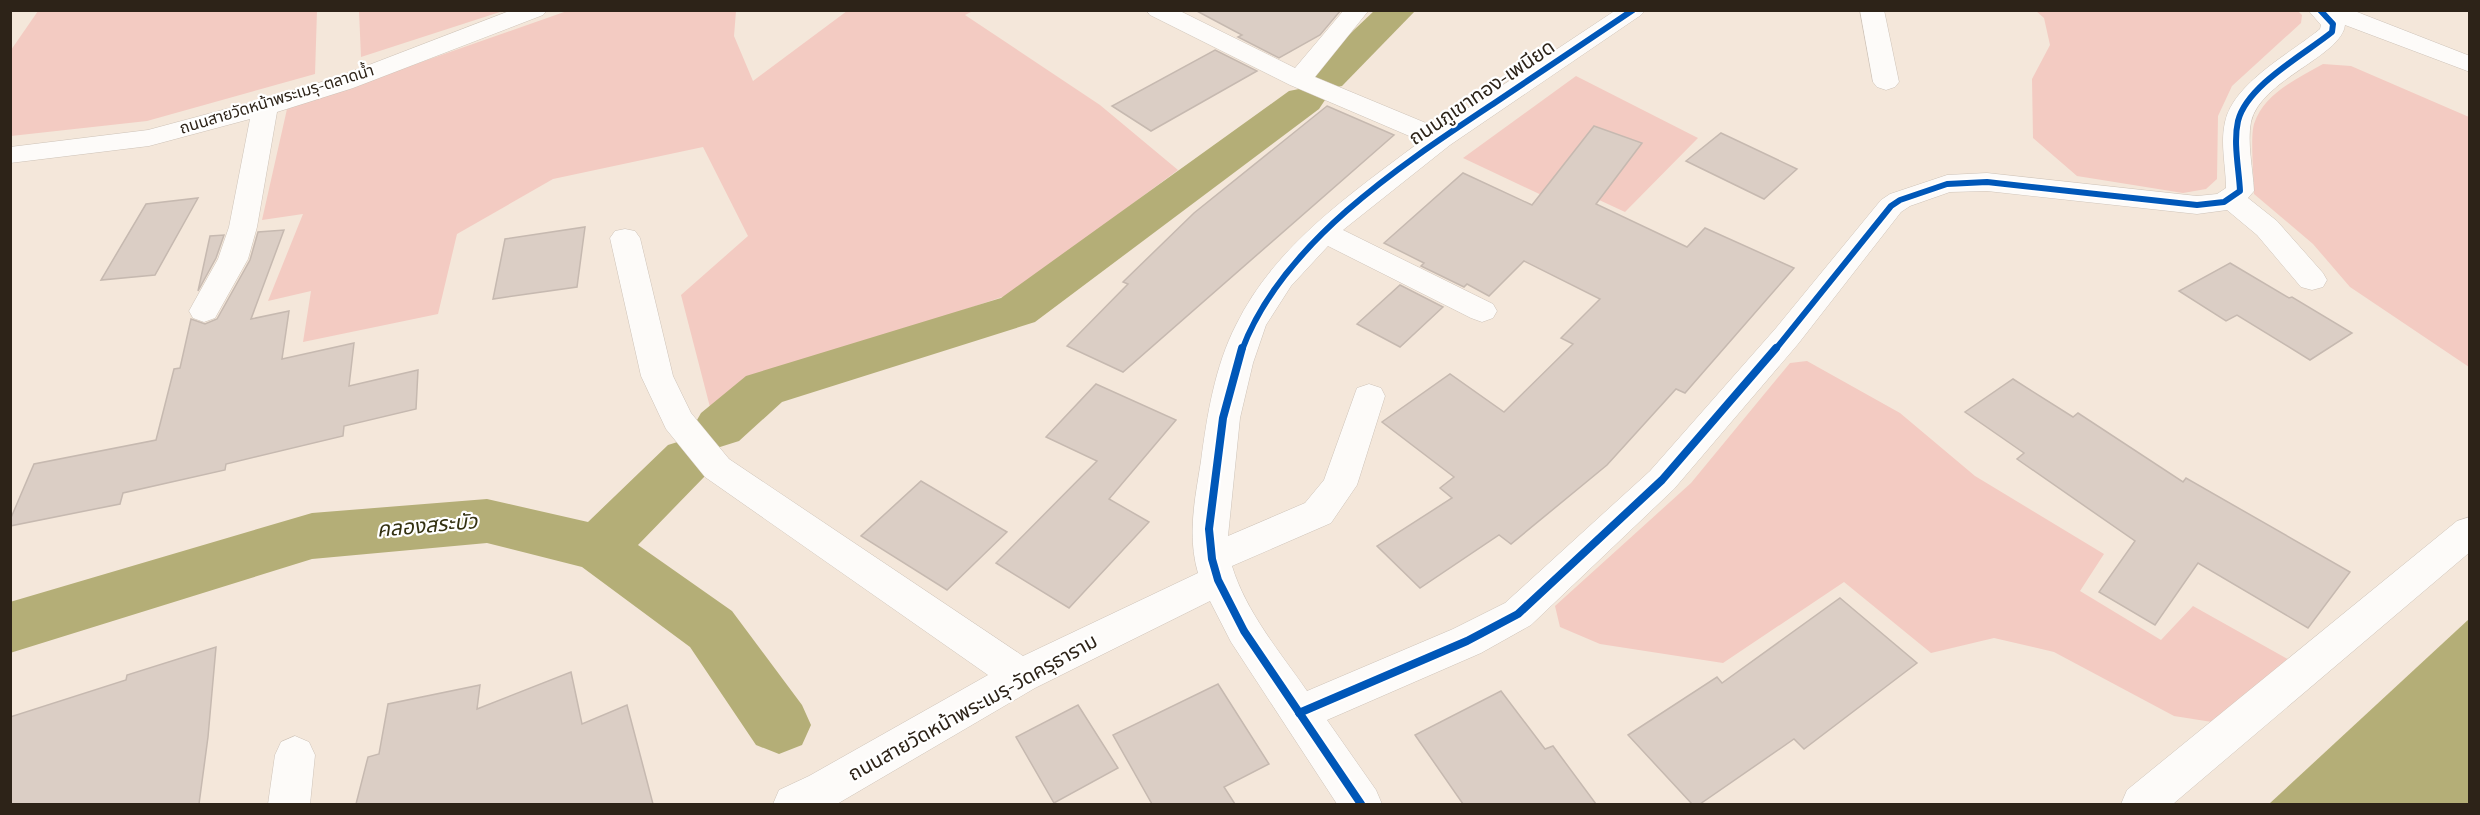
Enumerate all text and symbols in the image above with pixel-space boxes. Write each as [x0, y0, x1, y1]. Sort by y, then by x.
street label: ถนนภูเขาทอง-เพนียด [1404, 35, 1560, 151]
street label: ถนนสายวัดหน้าพระเมรุ-ตลาดน้ำ [177, 58, 377, 139]
water label: คลองสระบัว [376, 509, 479, 543]
street label: ถนนสายวัดหน้าพระเมรุ-วัดครุธาราม [844, 629, 1102, 787]

